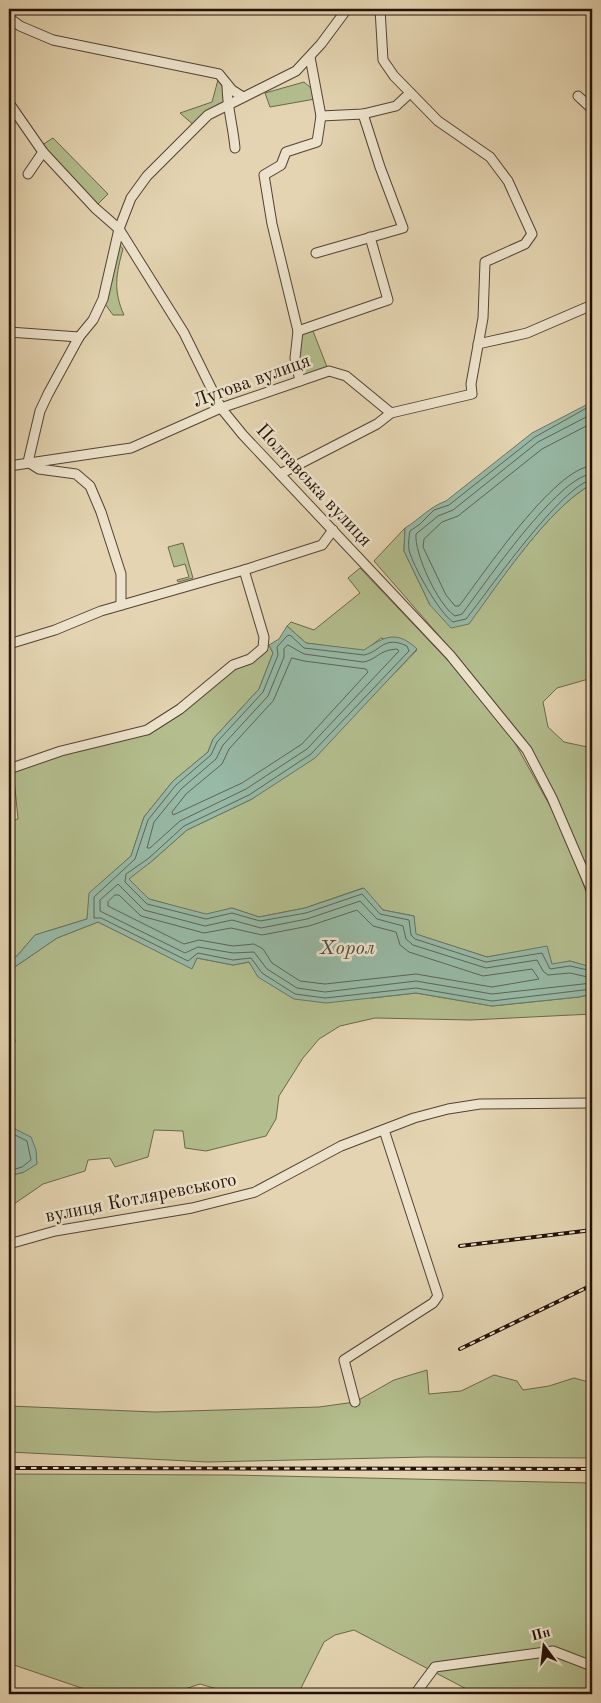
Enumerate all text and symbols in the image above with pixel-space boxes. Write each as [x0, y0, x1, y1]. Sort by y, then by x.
street label: Лугова вулиця [191, 352, 313, 412]
street label: Полтавська вулиця [251, 421, 375, 551]
water label: Хорол [319, 939, 375, 959]
street label: вулиця Котляревського [44, 1171, 238, 1227]
north arrow [518, 1620, 568, 1670]
text: Пн [530, 1625, 552, 1644]

